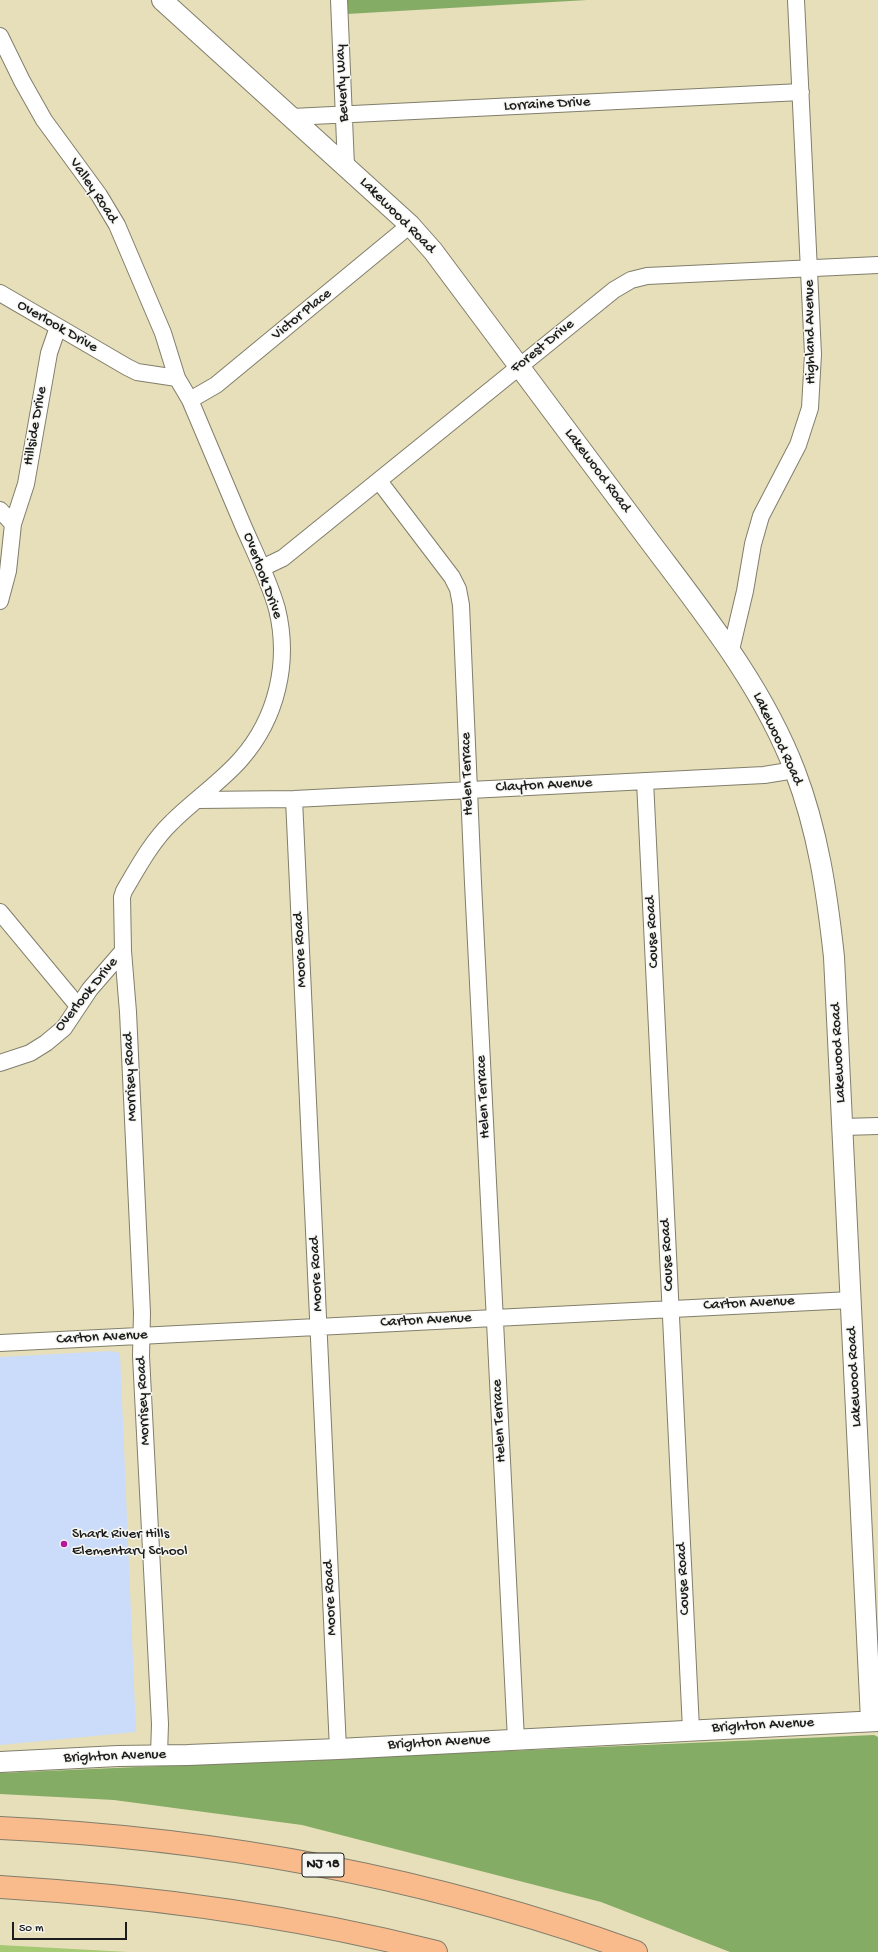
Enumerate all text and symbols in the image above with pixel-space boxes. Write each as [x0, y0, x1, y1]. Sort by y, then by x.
street label: Beverly Way [332, 44, 354, 122]
street label: Lorraine Drive [503, 94, 591, 116]
street label: Valley Road [65, 155, 121, 227]
street label: Lakewood Road [355, 174, 439, 258]
street label: Highland Avenue [801, 280, 821, 384]
street label: Victor Place [268, 285, 336, 345]
street label: Overlook Drive [13, 297, 101, 357]
street label: Forest Drive [508, 316, 578, 378]
street label: Hillside Drive [20, 385, 52, 467]
street label: Lakewood Road [560, 425, 634, 517]
street label: Overlook Drive [238, 530, 286, 622]
street label: Lakewood Road [748, 690, 806, 788]
street label: Helen Terrace [458, 732, 478, 816]
street label: Clayton Avenue [495, 774, 593, 798]
street label: Couse Road [642, 895, 664, 969]
street label: Moore Road [290, 912, 312, 988]
street label: Overlook Drive [52, 954, 122, 1036]
street label: Lakewood Road [827, 1002, 851, 1104]
street label: Morrisey Road [120, 1032, 142, 1122]
street label: Helen Terrace [473, 1055, 495, 1139]
street label: Couse Road [657, 1218, 679, 1292]
street label: Moore Road [306, 1236, 328, 1312]
street label: Carton Avenue [703, 1293, 795, 1315]
street label: Carton Avenue [380, 1310, 472, 1332]
street label: Lakewood Road [843, 1326, 867, 1428]
street label: Carton Avenue [56, 1327, 148, 1349]
street label: Morrisey Road [133, 1356, 155, 1446]
street label: Helen Terrace [489, 1379, 511, 1463]
place label: Shark River Hills Elementary School [72, 1526, 188, 1561]
marker: Shark River Hills Elementary School [59, 1539, 69, 1549]
street label: Couse Road [673, 1542, 695, 1616]
street label: Moore Road [320, 1560, 342, 1636]
street label: Brighton Avenue [711, 1714, 815, 1738]
street label: Brighton Avenue [387, 1731, 491, 1755]
street label: Brighton Avenue [63, 1746, 167, 1768]
road number: NJ 18 [302, 1853, 344, 1877]
scale bar [14, 1914, 129, 1940]
text: 50 m [19, 1922, 44, 1936]

